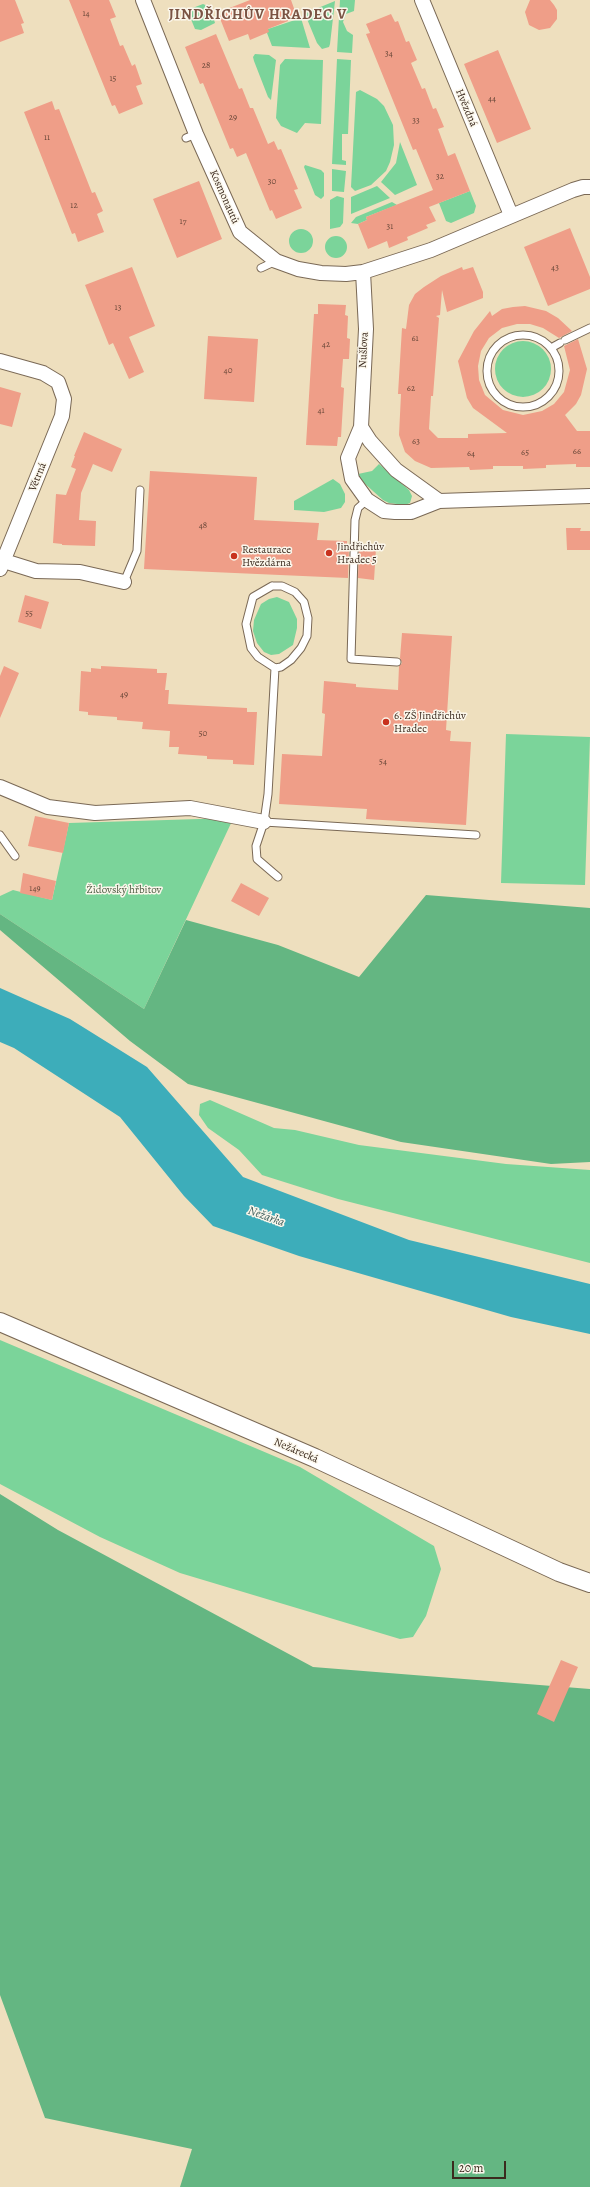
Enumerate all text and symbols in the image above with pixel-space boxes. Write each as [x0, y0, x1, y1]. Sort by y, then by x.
district label: JINDŘICHŮV HRADEC V [169, 6, 347, 24]
house number: 14 [82, 9, 90, 19]
house number: 34 [385, 49, 393, 59]
house number: 28 [202, 61, 210, 71]
house number: 15 [110, 74, 116, 84]
street label: Hvězdná [452, 87, 480, 129]
house number: 44 [488, 94, 496, 104]
house number: 29 [229, 113, 237, 123]
house number: 33 [412, 116, 420, 126]
house number: 11 [44, 133, 50, 143]
street label: Kosmonautů [206, 168, 242, 226]
house number: 32 [436, 172, 444, 182]
house number: 30 [268, 177, 276, 187]
house number: 12 [70, 201, 78, 211]
house number: 17 [180, 217, 186, 227]
house number: 31 [387, 222, 393, 232]
house number: 43 [551, 263, 559, 273]
house number: 13 [115, 303, 121, 313]
street label: Nušlova [356, 332, 372, 368]
house number: 61 [411, 334, 419, 344]
house number: 42 [322, 340, 330, 350]
house number: 40 [224, 366, 232, 376]
house number: 62 [407, 384, 415, 394]
house number: 41 [317, 406, 325, 416]
house number: 63 [412, 437, 420, 447]
house number: 66 [573, 447, 581, 457]
house number: 65 [521, 448, 529, 458]
house number: 64 [467, 449, 475, 459]
street label: Větrná [26, 461, 50, 493]
house number: 48 [199, 521, 207, 531]
place label: Jindřichův Hradec 5 [337, 540, 384, 566]
place label: Restaurace Hvězdárna [242, 543, 291, 569]
marker: Jindřichův Hradec 5 [324, 548, 334, 558]
marker: Restaurace Hvězdárna [229, 551, 239, 561]
house number: 55 [25, 609, 33, 619]
house number: 49 [120, 690, 128, 700]
place label: 6. ZŠ Jindřichův Hradec [394, 709, 466, 735]
marker: 6. ZŠ Jindřichův Hradec [381, 717, 391, 727]
house number: 50 [199, 729, 207, 739]
house number: 54 [379, 757, 387, 767]
park label: Židovský hřbitov [86, 883, 162, 897]
house number: 149 [29, 884, 41, 894]
water label: Nežárka [246, 1204, 286, 1230]
street label: Nežárecká [272, 1436, 320, 1466]
scale bar [454, 2153, 508, 2179]
text: 20 m [459, 2160, 483, 2176]

